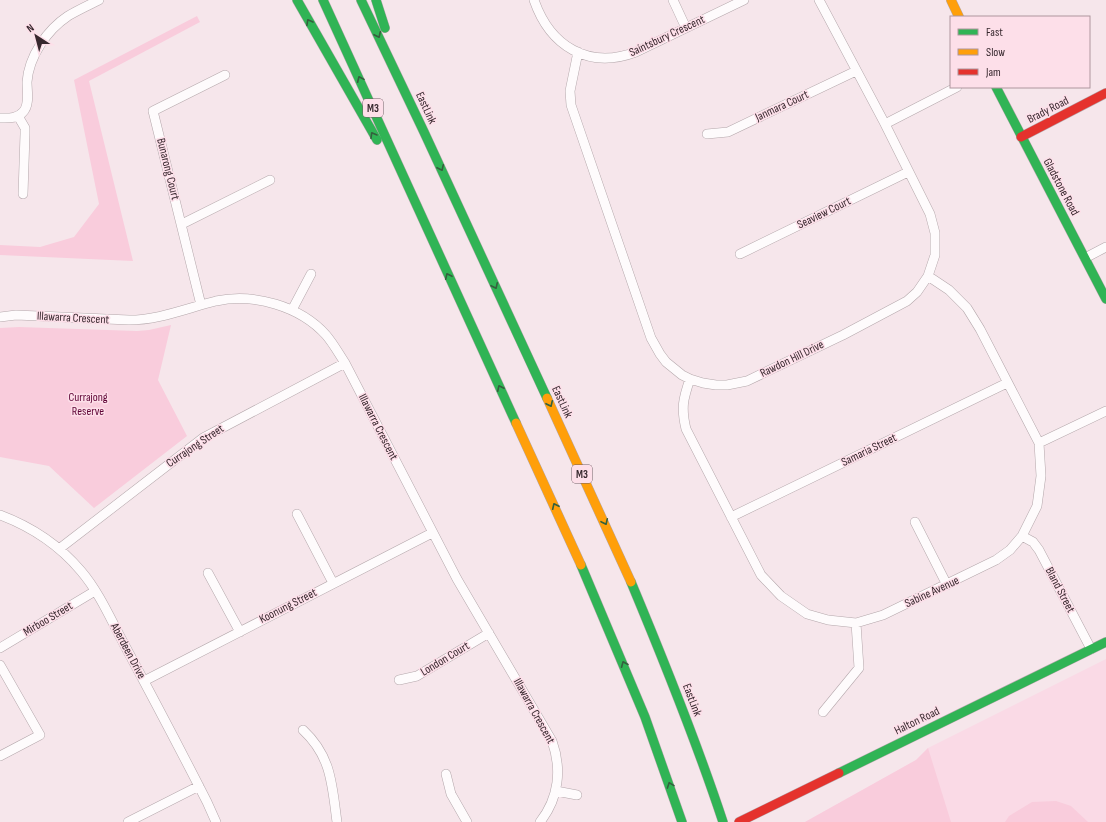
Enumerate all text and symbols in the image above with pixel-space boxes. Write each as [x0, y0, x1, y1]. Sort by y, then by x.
street label: Saintsbury Crescent [627, 12, 708, 60]
north arrow [16, 16, 56, 56]
legend [950, 16, 1090, 88]
one-way arrow [306, 18, 314, 26]
text: N [24, 21, 37, 35]
text: Fast [986, 25, 1003, 40]
one-way arrow [373, 31, 381, 39]
text: Slow [986, 45, 1005, 60]
text: Jam [985, 65, 1001, 80]
one-way arrow [357, 75, 365, 83]
street label: Janmara Court [752, 87, 811, 125]
street label: EastLink [412, 90, 440, 127]
street label: Brady Road [1025, 93, 1071, 127]
road number: M3 [363, 99, 383, 117]
one-way arrow [371, 132, 378, 139]
street label: Bunarong Court [153, 137, 183, 202]
street label: Gladstone Road [1040, 156, 1082, 218]
one-way arrow [436, 163, 444, 171]
street label: Seaview Court [795, 193, 854, 232]
one-way arrow [445, 273, 453, 280]
one-way arrow [491, 282, 499, 289]
street label: Illawarra Crescent [36, 309, 110, 327]
street label: Rawdon Hill Drive [758, 337, 827, 381]
street label: EastLink [548, 384, 576, 421]
one-way arrow [497, 385, 505, 392]
park label: Currajong Reserve [68, 390, 108, 419]
street label: Illawarra Crescent [355, 391, 401, 463]
one-way arrow [545, 399, 553, 407]
street label: Currajong Street [163, 421, 227, 471]
street label: Samaria Street [839, 430, 899, 470]
road number: M3 [572, 465, 592, 483]
one-way arrow [551, 503, 559, 510]
one-way arrow [600, 518, 608, 525]
street label: Bland Street [1042, 565, 1078, 616]
street label: Sabine Avenue [902, 573, 962, 611]
street label: Koonung Street [257, 585, 320, 627]
street label: Mirboo Street [21, 598, 76, 640]
street label: Aberdeen Drive [107, 620, 149, 682]
street label: London Court [418, 638, 472, 679]
one-way arrow [621, 660, 629, 668]
street label: Illawarra Crescent [510, 676, 558, 747]
street label: EastLink [679, 682, 705, 719]
street label: Halton Road [892, 704, 942, 738]
one-way arrow [666, 782, 674, 789]

